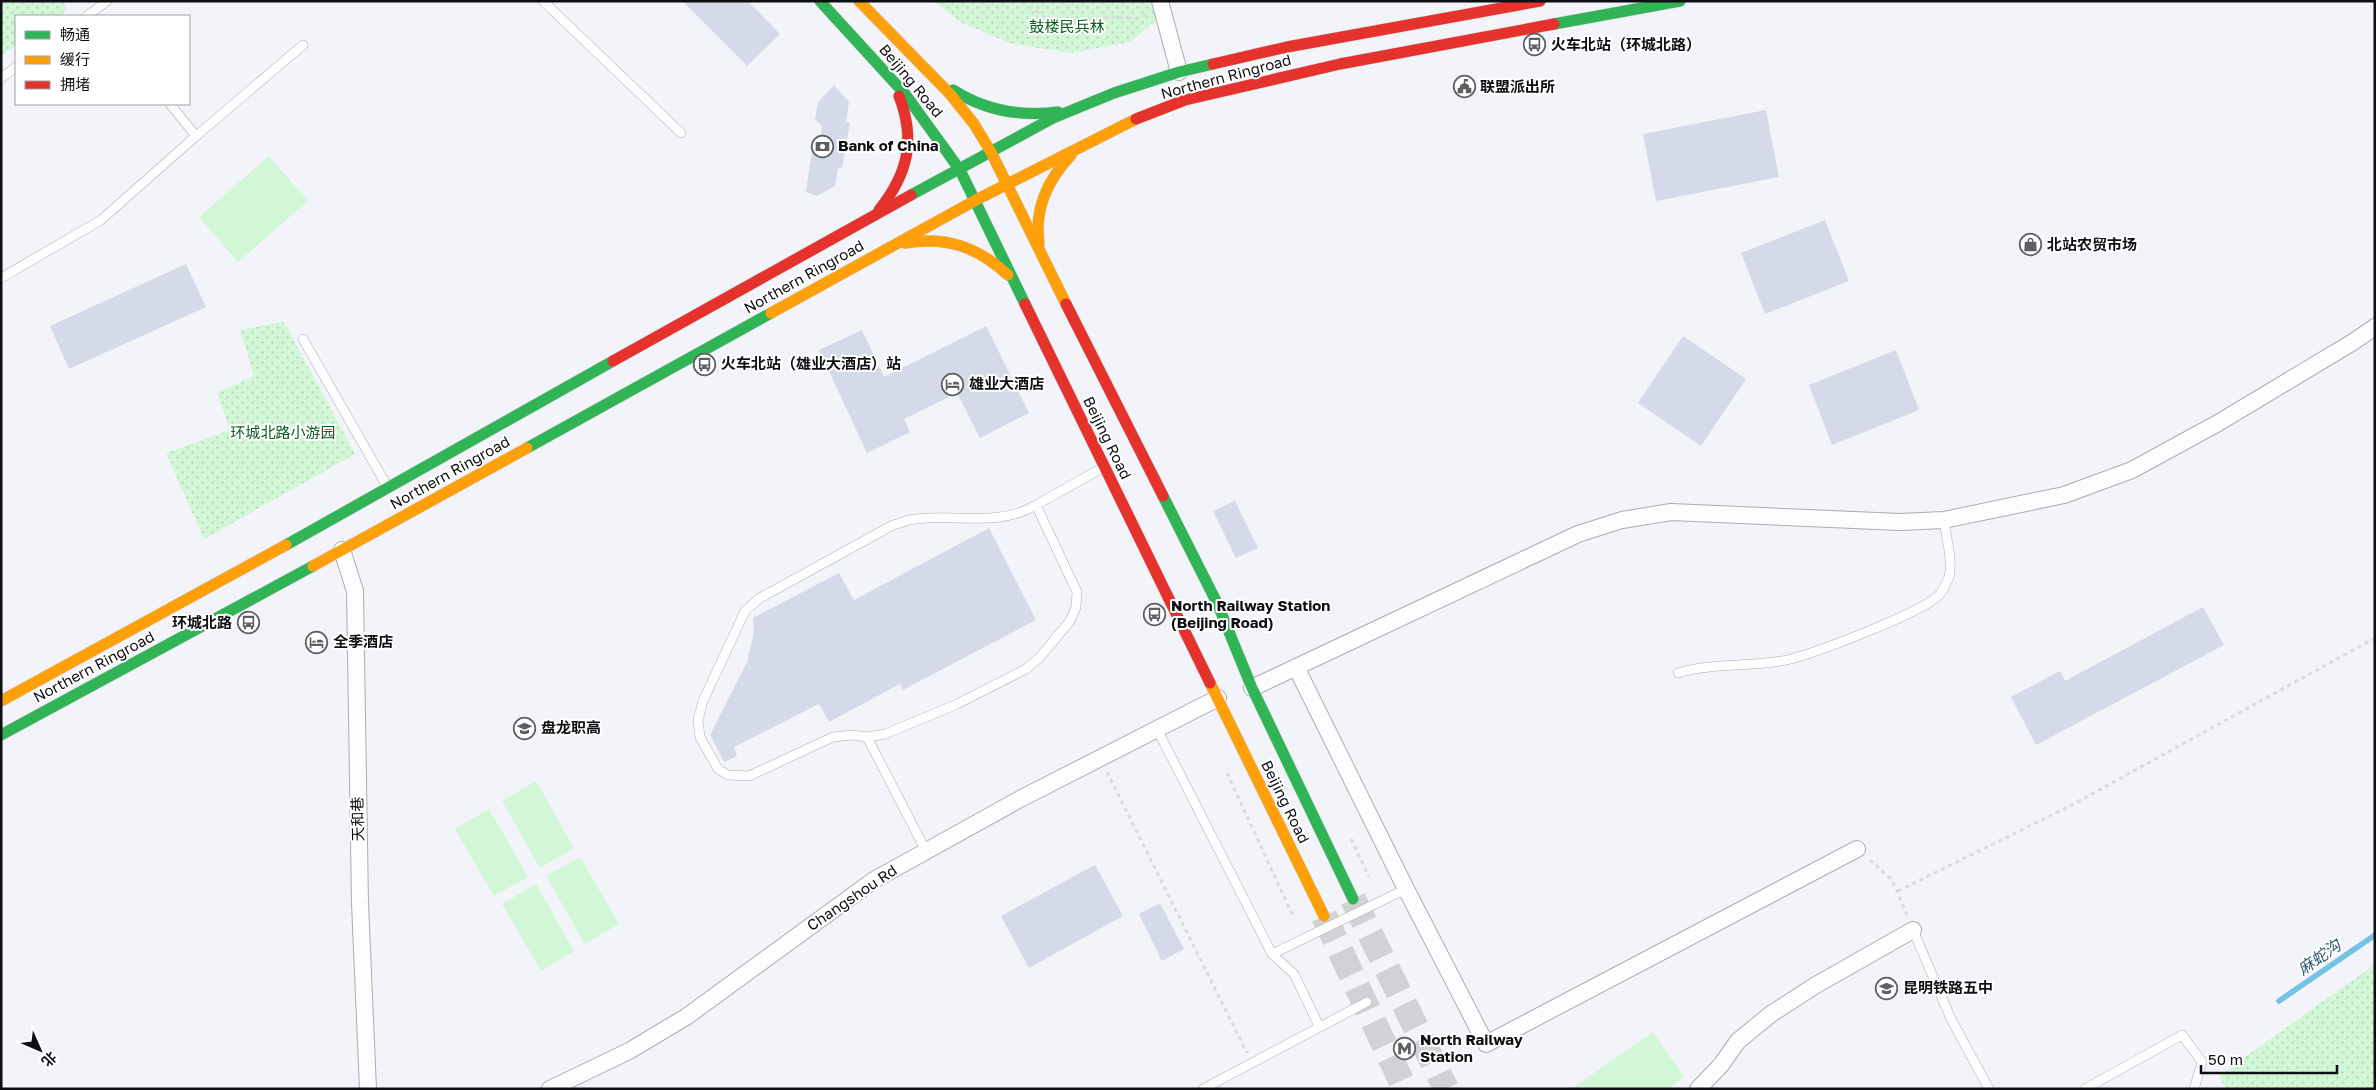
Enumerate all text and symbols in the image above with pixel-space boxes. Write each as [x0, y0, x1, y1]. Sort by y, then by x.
legend [15, 15, 190, 105]
park label: 鼓楼民兵林 [1029, 17, 1105, 35]
text: 畅通 [60, 25, 90, 43]
bus stop icon: 火车北站（环城北路） [1523, 33, 1547, 57]
place label: 火车北站（环城北路） [1551, 35, 1701, 53]
street label: Beijing Road [876, 40, 948, 121]
text: 缓行 [60, 50, 90, 68]
street label: Northern Ringroad [1159, 50, 1293, 102]
text: 拥堵 [60, 75, 90, 93]
public building icon: 联盟派出所 [1452, 75, 1476, 99]
place label: 联盟派出所 [1480, 77, 1555, 95]
bank icon: Bank of China [810, 134, 834, 158]
place label: Bank of China [838, 136, 939, 154]
shop icon: 北站农贸市场 [2019, 233, 2043, 257]
place label: 北站农贸市场 [2047, 235, 2137, 253]
street label: Northern Ringroad [740, 236, 867, 317]
bus stop icon: 火车北站（雄业大酒店）站 [693, 352, 717, 376]
place label: 火车北站（雄业大酒店）站 [721, 354, 901, 372]
hotel icon: 雄业大酒店 [941, 372, 965, 396]
place label: 雄业大酒店 [969, 374, 1044, 392]
street label: Beijing Road [1080, 393, 1136, 482]
park label: 环城北路小游园 [230, 423, 336, 441]
street label: Northern Ringroad [386, 432, 513, 513]
place label: North Railway Station (Beijing Road) [1171, 596, 1330, 631]
bus stop icon: North Railway Station (Beijing Road) [1143, 603, 1167, 627]
bus stop icon: 环城北路 [236, 611, 260, 635]
place label: 环城北路 [172, 613, 232, 631]
street label: Northern Ringroad [30, 627, 157, 706]
hotel icon: 全季酒店 [305, 630, 329, 654]
place label: 全季酒店 [333, 632, 393, 650]
school or university icon: 盘龙职高 [513, 716, 537, 740]
place label: 盘龙职高 [541, 718, 601, 736]
street label: Beijing Road [1258, 757, 1314, 846]
street label: 天和巷 [348, 796, 366, 842]
street label: Changshou Rd [803, 860, 900, 934]
water label: 麻蛇沟 [2294, 934, 2346, 979]
school or university icon: 昆明铁路五中 [1875, 976, 1899, 1000]
place label: 昆明铁路五中 [1903, 978, 1993, 996]
north arrow [15, 1025, 65, 1075]
place label: North Railway Station [1420, 1030, 1523, 1065]
metro station icon: North Railway Station [1392, 1037, 1416, 1061]
scale bar [2201, 1042, 2337, 1074]
text: 北 [39, 1049, 61, 1071]
text: 50 m [2208, 1050, 2243, 1068]

